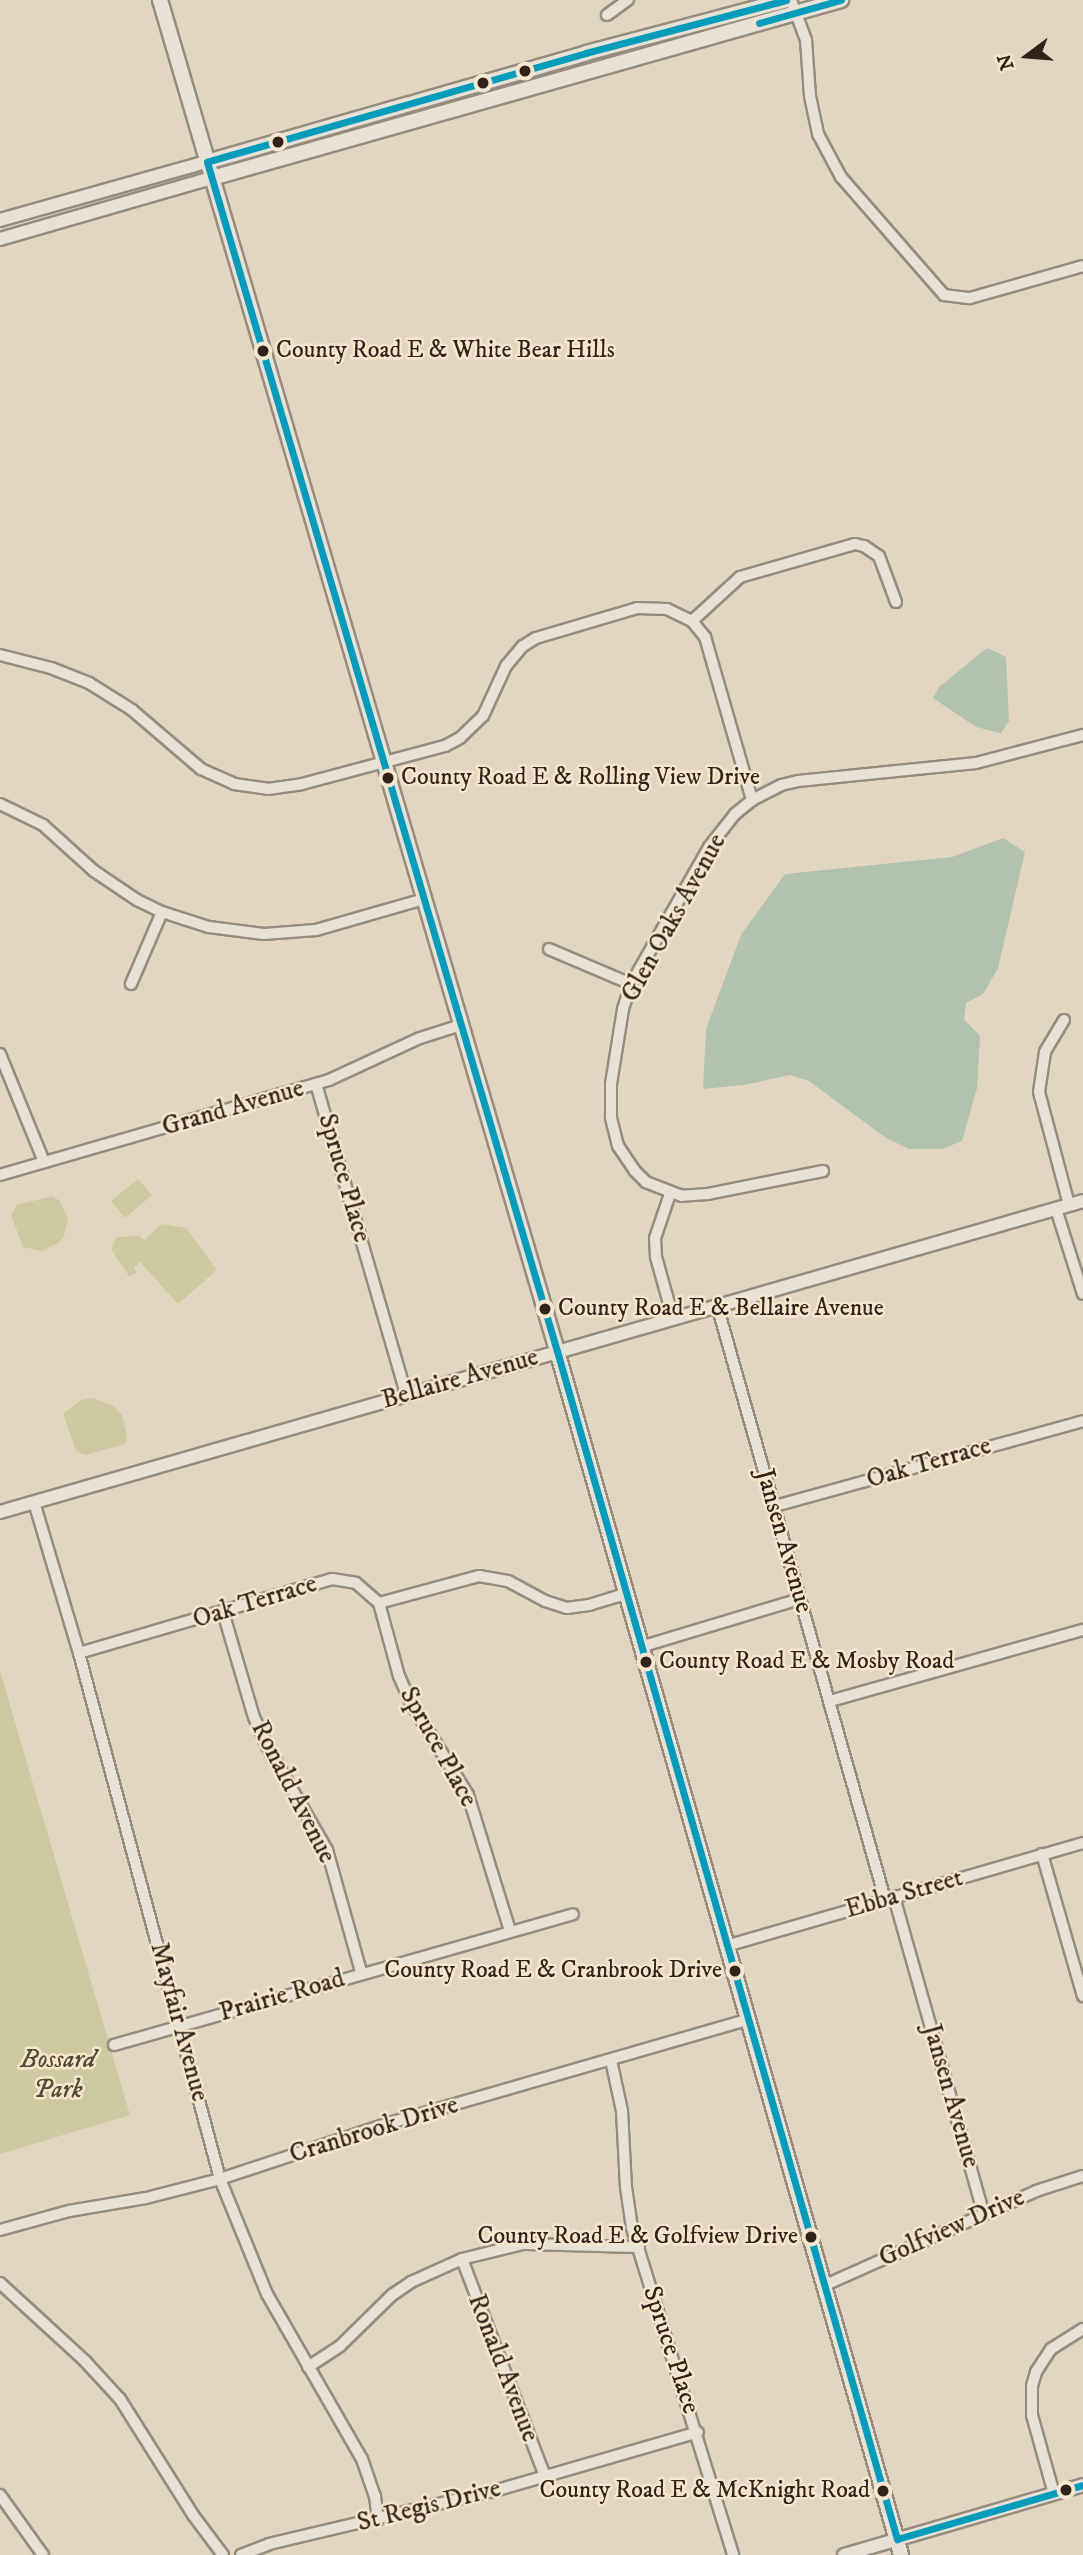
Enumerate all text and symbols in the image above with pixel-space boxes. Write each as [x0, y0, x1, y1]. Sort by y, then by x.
north arrow [992, 21, 1062, 91]
text: N [993, 51, 1020, 73]
unlabelled marker [518, 64, 532, 78]
unlabelled marker [476, 76, 490, 90]
unlabelled marker [271, 135, 285, 149]
place label: County Road E & White Bear Hills [276, 337, 615, 365]
marker: County Road E & White Bear Hills [256, 344, 270, 358]
place label: County Road E & Rolling View Drive [401, 764, 760, 792]
marker: County Road E & Rolling View Drive [381, 771, 395, 785]
street label: Glen Oaks Avenue [615, 828, 733, 1008]
street label: Grand Avenue [159, 1073, 307, 1143]
street label: Spruce Place [311, 1110, 377, 1246]
place label: County Road E & Bellaire Avenue [558, 1295, 884, 1323]
marker: County Road E & Bellaire Avenue [538, 1302, 552, 1316]
street label: Bellaire Avenue [378, 1342, 542, 1416]
street label: Oak Terrace [863, 1430, 995, 1496]
street label: Jansen Avenue [749, 1466, 819, 1616]
street label: Oak Terrace [189, 1568, 321, 1636]
place label: County Road E & Mosby Road [659, 1648, 954, 1676]
marker: County Road E & Mosby Road [639, 1655, 653, 1669]
street label: Spruce Place [392, 1682, 484, 1812]
street label: Ronald Avenue [244, 1716, 342, 1868]
street label: Ebba Street [842, 1862, 966, 1926]
street label: Mayfair Avenue [143, 1939, 215, 2105]
place label: County Road E & Cranbrook Drive [384, 1957, 722, 1985]
street label: Prairie Road [216, 1963, 348, 2029]
marker: County Road E & Cranbrook Drive [728, 1964, 742, 1978]
street label: Jansen Avenue [916, 2021, 986, 2171]
park label: Bossard Park [20, 2044, 96, 2106]
street label: Cranbrook Drive [286, 2090, 462, 2170]
street label: Golfview Drive [874, 2182, 1030, 2274]
place label: County Road E & Golfview Drive [477, 2223, 798, 2251]
marker: County Road E & Golfview Drive [804, 2230, 818, 2244]
street label: Spruce Place [636, 2282, 706, 2418]
street label: Ronald Avenue [461, 2290, 545, 2446]
street label: St Regis Drive [354, 2473, 504, 2539]
place label: County Road E & McKnight Road [540, 2477, 870, 2505]
unlabelled marker [1059, 2483, 1073, 2497]
marker: County Road E & McKnight Road [876, 2484, 890, 2498]

